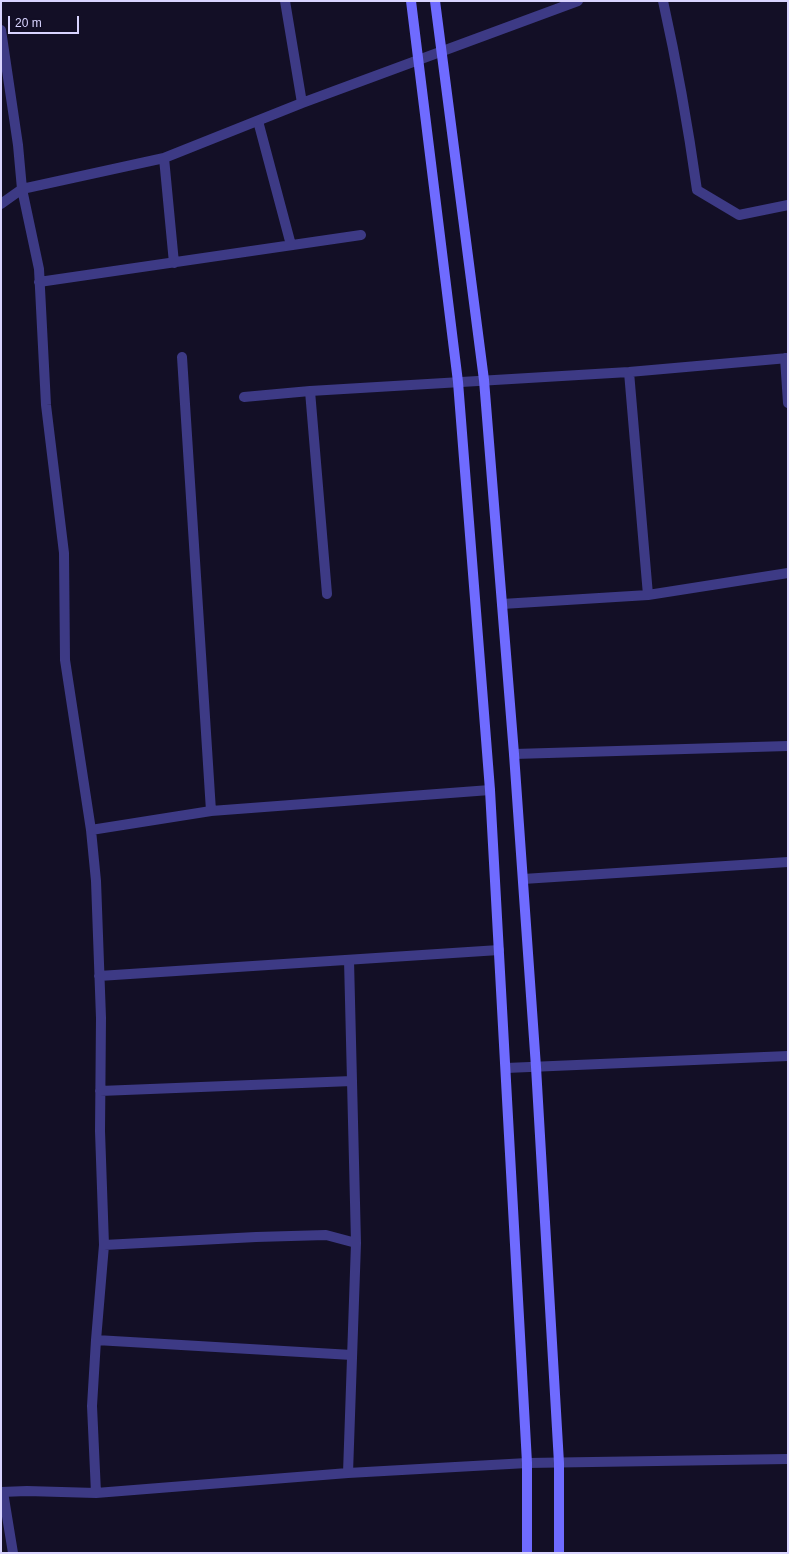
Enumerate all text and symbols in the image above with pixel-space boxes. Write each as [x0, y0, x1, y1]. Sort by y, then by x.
scale bar [10, 8, 81, 34]
text: 20 m [15, 16, 42, 30]

